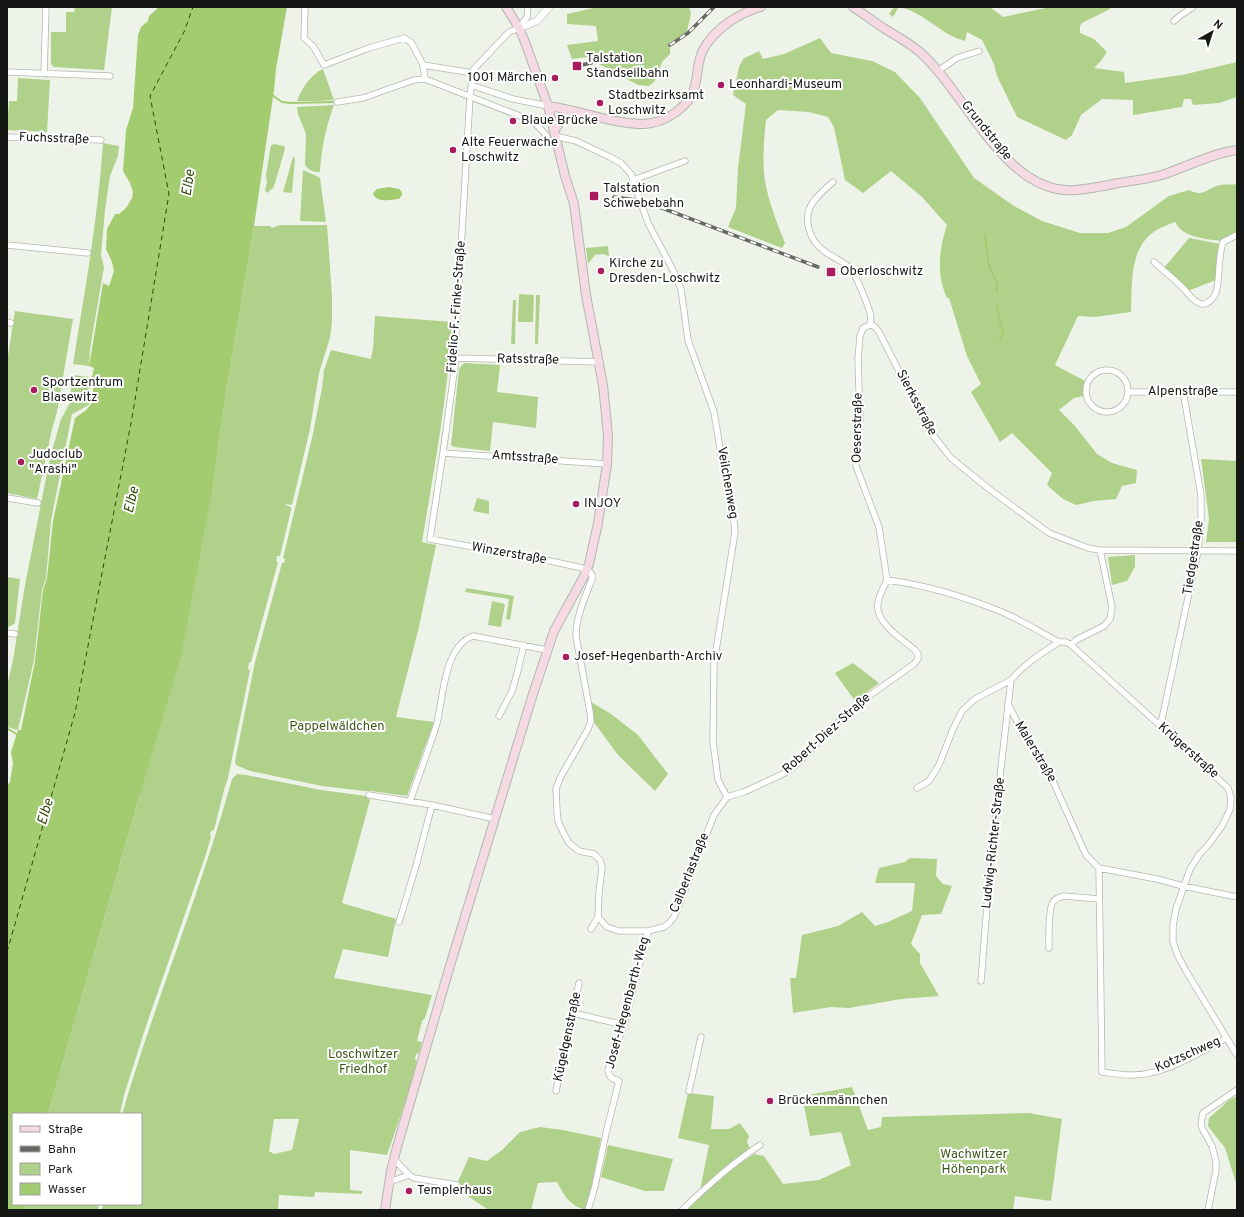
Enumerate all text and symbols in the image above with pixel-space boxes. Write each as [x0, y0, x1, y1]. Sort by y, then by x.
north arrow [1192, 12, 1232, 52]
text: N [1210, 17, 1225, 33]
place label: Talstation Standseilbahn [586, 51, 669, 82]
marker: Talstation Standseilbahn [571, 60, 583, 72]
place label: 1001 Märchen [468, 70, 547, 86]
marker: 1001 Märchen [550, 73, 560, 83]
place label: Leonhardi-Museum [729, 77, 842, 93]
marker: Leonhardi-Museum [716, 80, 726, 90]
place label: Stadtbezirksamt Loschwitz [608, 88, 704, 119]
marker: Stadtbezirksamt Loschwitz [595, 98, 605, 108]
street label: Grundstraße [957, 98, 1015, 164]
place label: Blaue Brücke [521, 113, 598, 129]
marker: Blaue Brücke [508, 116, 518, 126]
street label: Fuchsstraße [19, 130, 89, 148]
place label: Alte Feuerwache Loschwitz [461, 135, 558, 166]
marker: Alte Feuerwache Loschwitz [448, 145, 458, 155]
water label: Elbe [179, 168, 199, 197]
place label: Talstation Schwebebahn [603, 181, 684, 212]
marker: Talstation Schwebebahn [588, 190, 600, 202]
street label: Fidelio-F.-Finke-Straße [444, 240, 470, 374]
place label: Kirche zu Dresden-Loschwitz [609, 256, 720, 287]
place label: Oberloschwitz [840, 264, 923, 280]
marker: Kirche zu Dresden-Loschwitz [596, 266, 606, 276]
marker: Oberloschwitz [825, 266, 837, 278]
street label: Ratsstraße [497, 351, 559, 369]
street label: Sierksstraße [892, 367, 940, 439]
place label: Sportzentrum Blasewitz [42, 375, 123, 406]
street label: Alpenstraße [1148, 384, 1218, 400]
marker: Sportzentrum Blasewitz [29, 385, 39, 395]
street label: Oeserstraße [849, 393, 867, 463]
street label: Veilchenweg [713, 446, 741, 520]
place label: Judoclub "Arashi" [29, 447, 83, 478]
street label: Amtsstraße [491, 448, 559, 468]
marker: Judoclub "Arashi" [16, 457, 26, 467]
water label: Elbe [121, 484, 143, 515]
place label: INJOY [584, 496, 621, 512]
marker: INJOY [571, 499, 581, 509]
street label: Tiedgestraße [1180, 519, 1208, 597]
street label: Winzerstraße [470, 540, 548, 568]
place label: Josef-Hegenbarth-Archiv [574, 649, 723, 665]
marker: Josef-Hegenbarth-Archiv [561, 652, 571, 662]
street label: Robert-Diez-Straße [780, 690, 874, 778]
park label: Pappelwäldchen [289, 719, 385, 735]
street label: Malerstraße [1010, 719, 1060, 785]
street label: Krügerstraße [1154, 719, 1222, 783]
street label: Ludwig-Richter-Straße [979, 777, 1009, 909]
water label: Elbe [34, 796, 58, 827]
street label: Calberlastraße [667, 831, 713, 915]
street label: Josef-Hegenbarth-Weg [603, 935, 653, 1071]
street label: Kügelgenstraße [551, 991, 585, 1083]
street label: Kotzschweg [1153, 1033, 1223, 1077]
park label: Loschwitzer Friedhof [328, 1047, 398, 1078]
place label: Brückenmännchen [778, 1093, 888, 1109]
marker: Brückenmännchen [765, 1096, 775, 1106]
legend [12, 1113, 142, 1205]
text: Straße [48, 1122, 83, 1138]
text: Bahn [48, 1142, 76, 1158]
park label: Wachwitzer Höhenpark [940, 1147, 1008, 1178]
text: Park [48, 1162, 73, 1178]
text: Wasser [48, 1182, 87, 1198]
place label: Templerhaus [417, 1183, 492, 1199]
marker: Templerhaus [404, 1186, 414, 1196]

